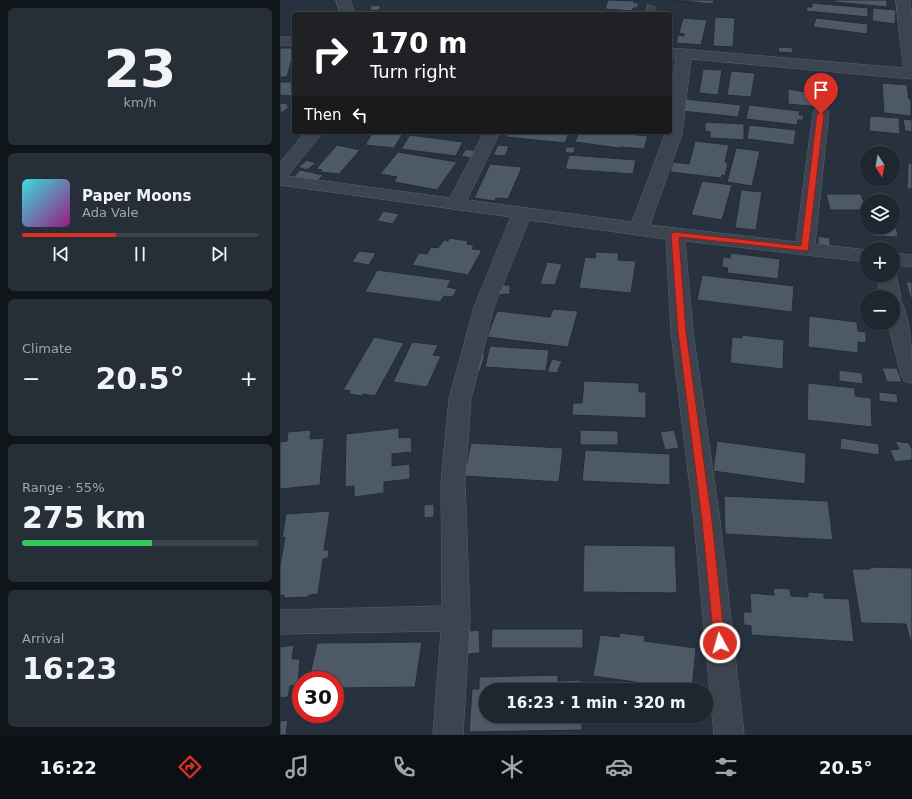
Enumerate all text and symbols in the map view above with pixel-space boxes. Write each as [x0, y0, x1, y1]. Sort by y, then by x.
text: 170 m [370, 27, 467, 60]
icon: right [304, 28, 356, 80]
text: 23 [104, 39, 176, 99]
text: Turn right [370, 61, 456, 82]
pin [804, 73, 838, 114]
icon: arrive [810, 79, 832, 101]
text: km/h [124, 95, 156, 110]
icon: left [349, 104, 371, 126]
text: Then [304, 106, 341, 124]
north arrow [860, 146, 900, 186]
map controls [860, 146, 900, 330]
text: Paper Moons [82, 187, 191, 205]
button: layers [860, 194, 900, 234]
text: Ada Vale [82, 205, 138, 220]
button: + [860, 242, 900, 282]
icon: previous [50, 243, 72, 265]
icon: pause [129, 243, 151, 265]
icon: next [208, 243, 230, 265]
button: − [860, 290, 900, 330]
text: Climate [22, 341, 72, 356]
text: 20.5° [95, 361, 185, 396]
text: − [22, 366, 40, 391]
text: + [240, 366, 258, 391]
text: Range · 55% [22, 480, 105, 495]
text: 275 km [22, 500, 146, 535]
position arrow [699, 622, 741, 664]
text: Arrival [22, 631, 64, 646]
text: 16:23 [22, 651, 118, 686]
speed limit sign: 30 [292, 671, 344, 723]
text: 16:23 · 1 min · 320 m [506, 694, 686, 712]
icon: directions [176, 753, 204, 781]
icon: music [283, 753, 311, 781]
icon: phone [390, 753, 418, 781]
icon: climate [498, 753, 526, 781]
icon: car [605, 753, 633, 781]
icon: filters [712, 753, 740, 781]
text: 16:22 [40, 757, 97, 778]
text: 20.5° [819, 757, 872, 778]

